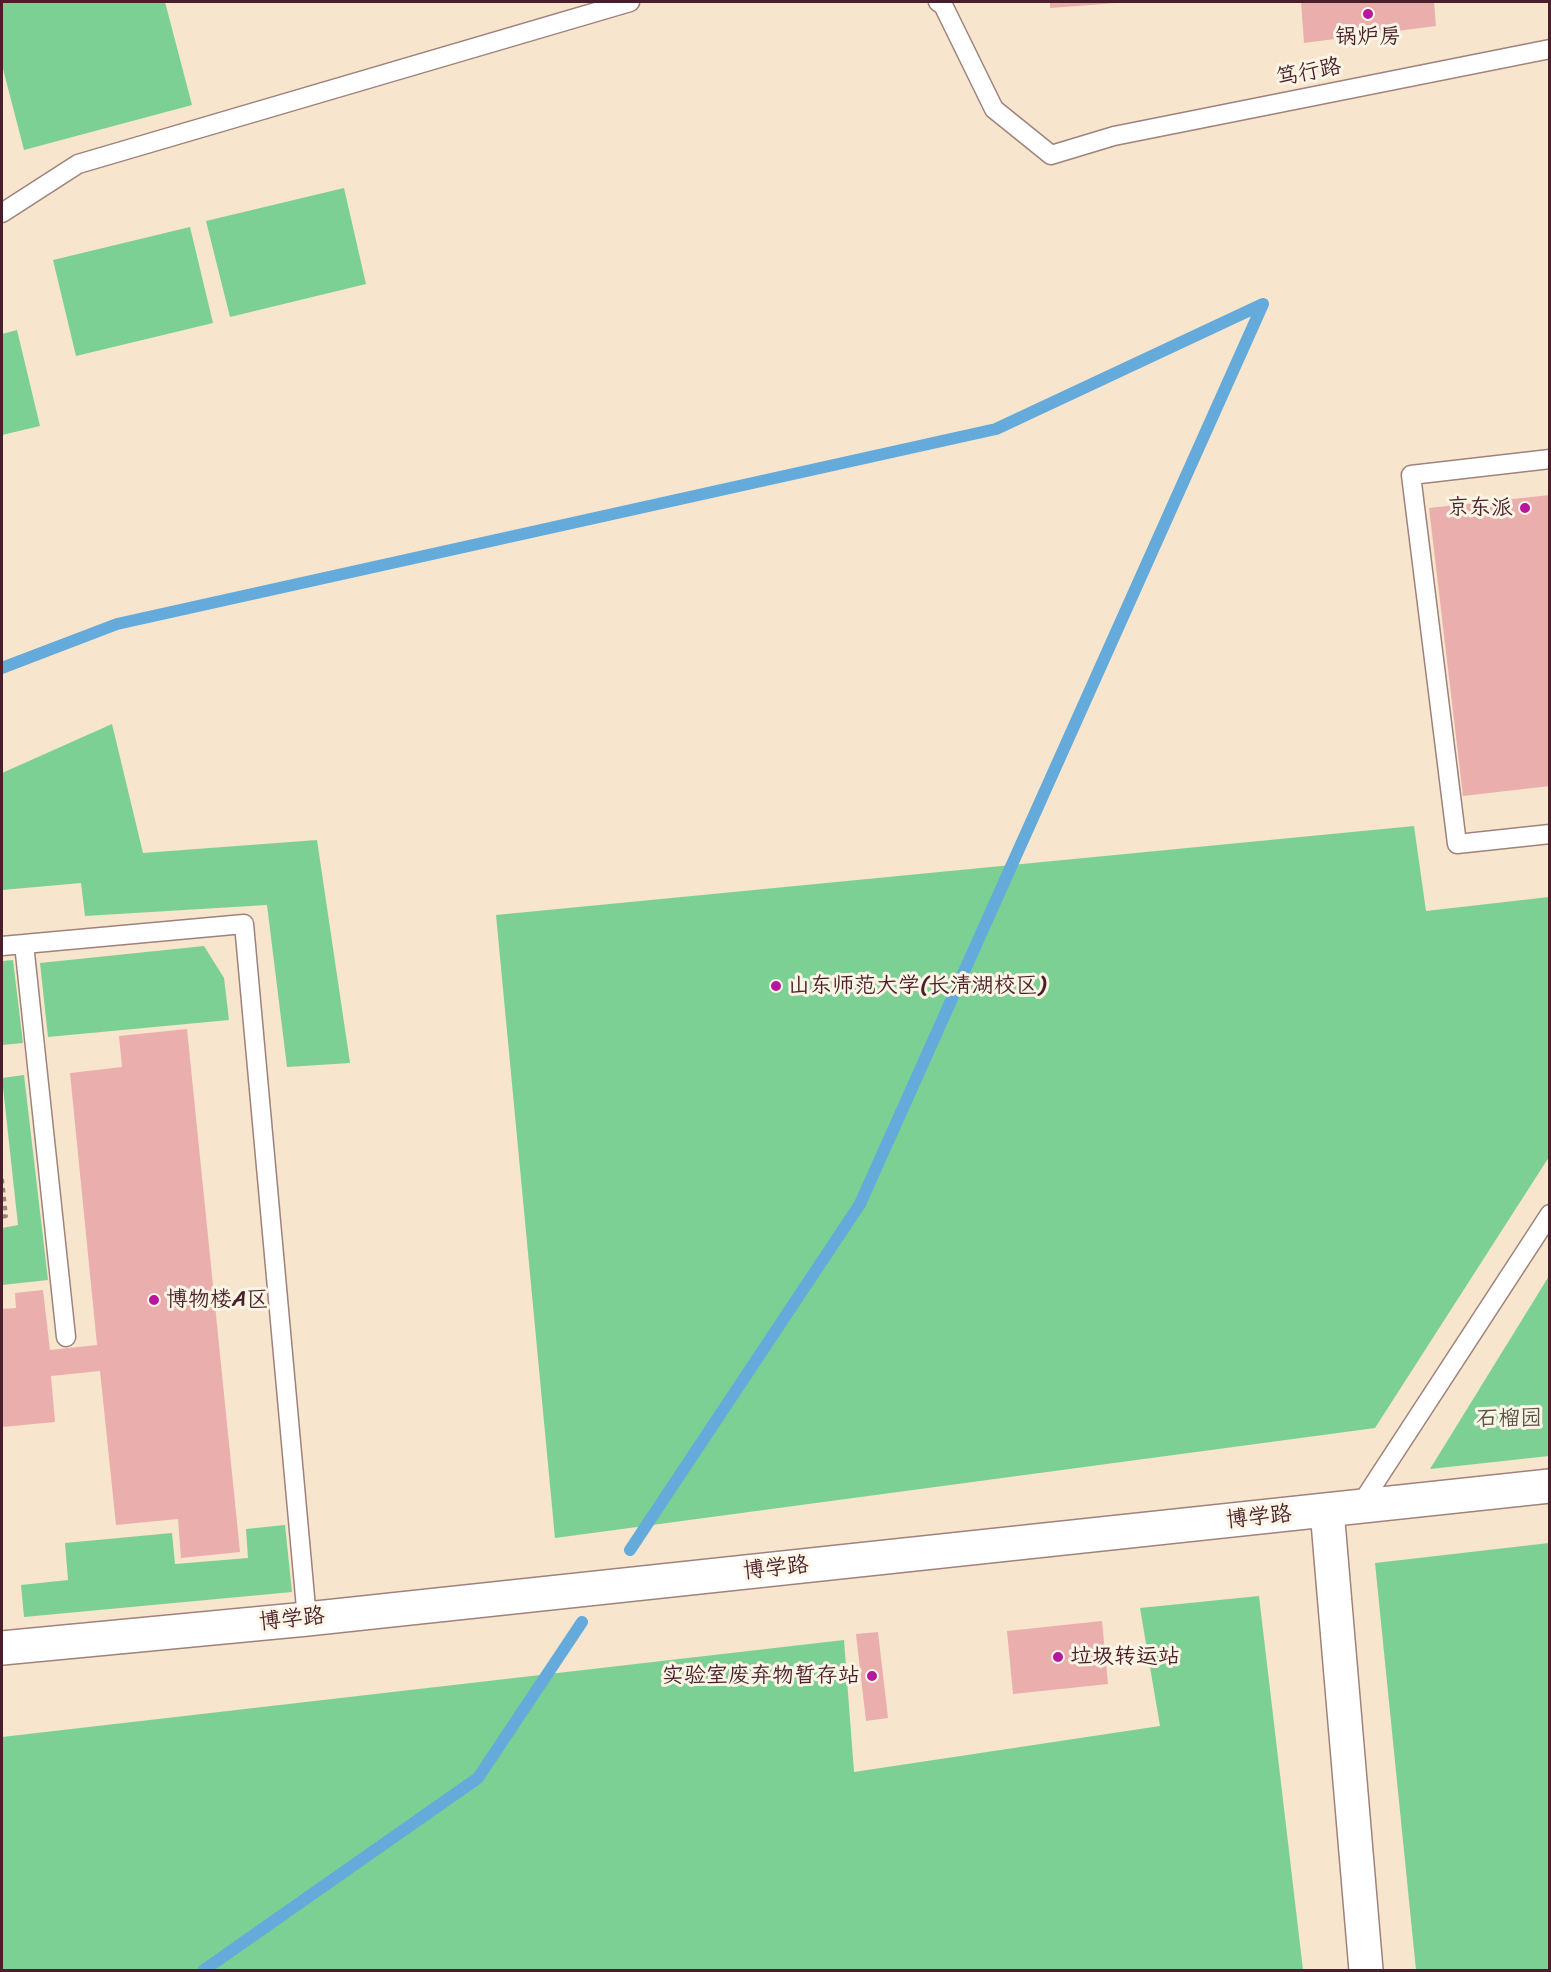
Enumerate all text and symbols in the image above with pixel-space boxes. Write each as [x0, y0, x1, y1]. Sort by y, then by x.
marker: 锅炉房 [1361, 7, 1375, 21]
place label: 锅炉房 [1335, 24, 1401, 50]
street label: 笃行路 [1274, 54, 1344, 92]
place label: 京东派 [1447, 495, 1513, 521]
marker: 京东派 [1518, 501, 1532, 515]
place label: 山东师范大学(长清湖校区) [788, 973, 1046, 999]
marker: 山东师范大学(长清湖校区) [769, 979, 783, 993]
place label: 博物楼A区 [166, 1287, 268, 1313]
marker: 博物楼A区 [147, 1293, 161, 1307]
park label: 石榴园 [1476, 1406, 1542, 1432]
street label: 博学路 [1225, 1501, 1293, 1535]
street label: 博学路 [742, 1552, 810, 1586]
street label: 博学路 [258, 1603, 326, 1637]
place label: 垃圾转运站 [1070, 1644, 1180, 1670]
marker: 垃圾转运站 [1051, 1650, 1065, 1664]
place label: 实验室废弃物暂存站 [662, 1663, 860, 1689]
marker: 实验室废弃物暂存站 [865, 1669, 879, 1683]

